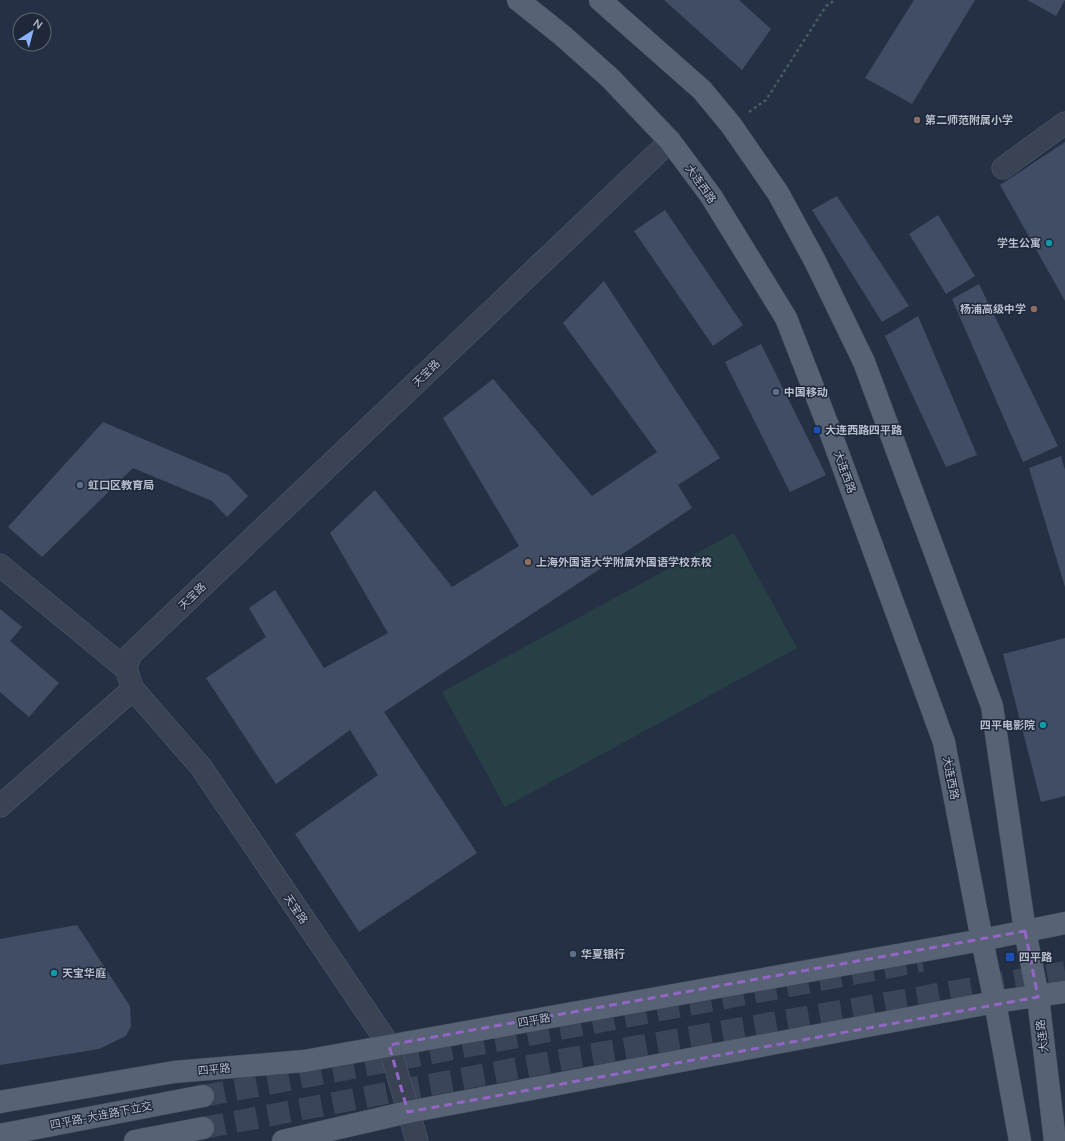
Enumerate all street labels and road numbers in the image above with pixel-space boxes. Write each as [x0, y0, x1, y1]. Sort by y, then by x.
street label: 大连西路 [683, 162, 719, 206]
street label: 天宝路 [409, 357, 443, 389]
street label: 大连西路 [831, 449, 859, 495]
street label: 天宝路 [175, 580, 209, 612]
street label: 大连西路 [940, 755, 962, 801]
street label: 天宝路 [281, 891, 311, 927]
street label: 四平路 [517, 1010, 551, 1030]
street label: 大连路 [1033, 1019, 1051, 1053]
street label: 四平路 [197, 1061, 231, 1077]
street label: 四平路-大连路下立交 [49, 1098, 153, 1132]

